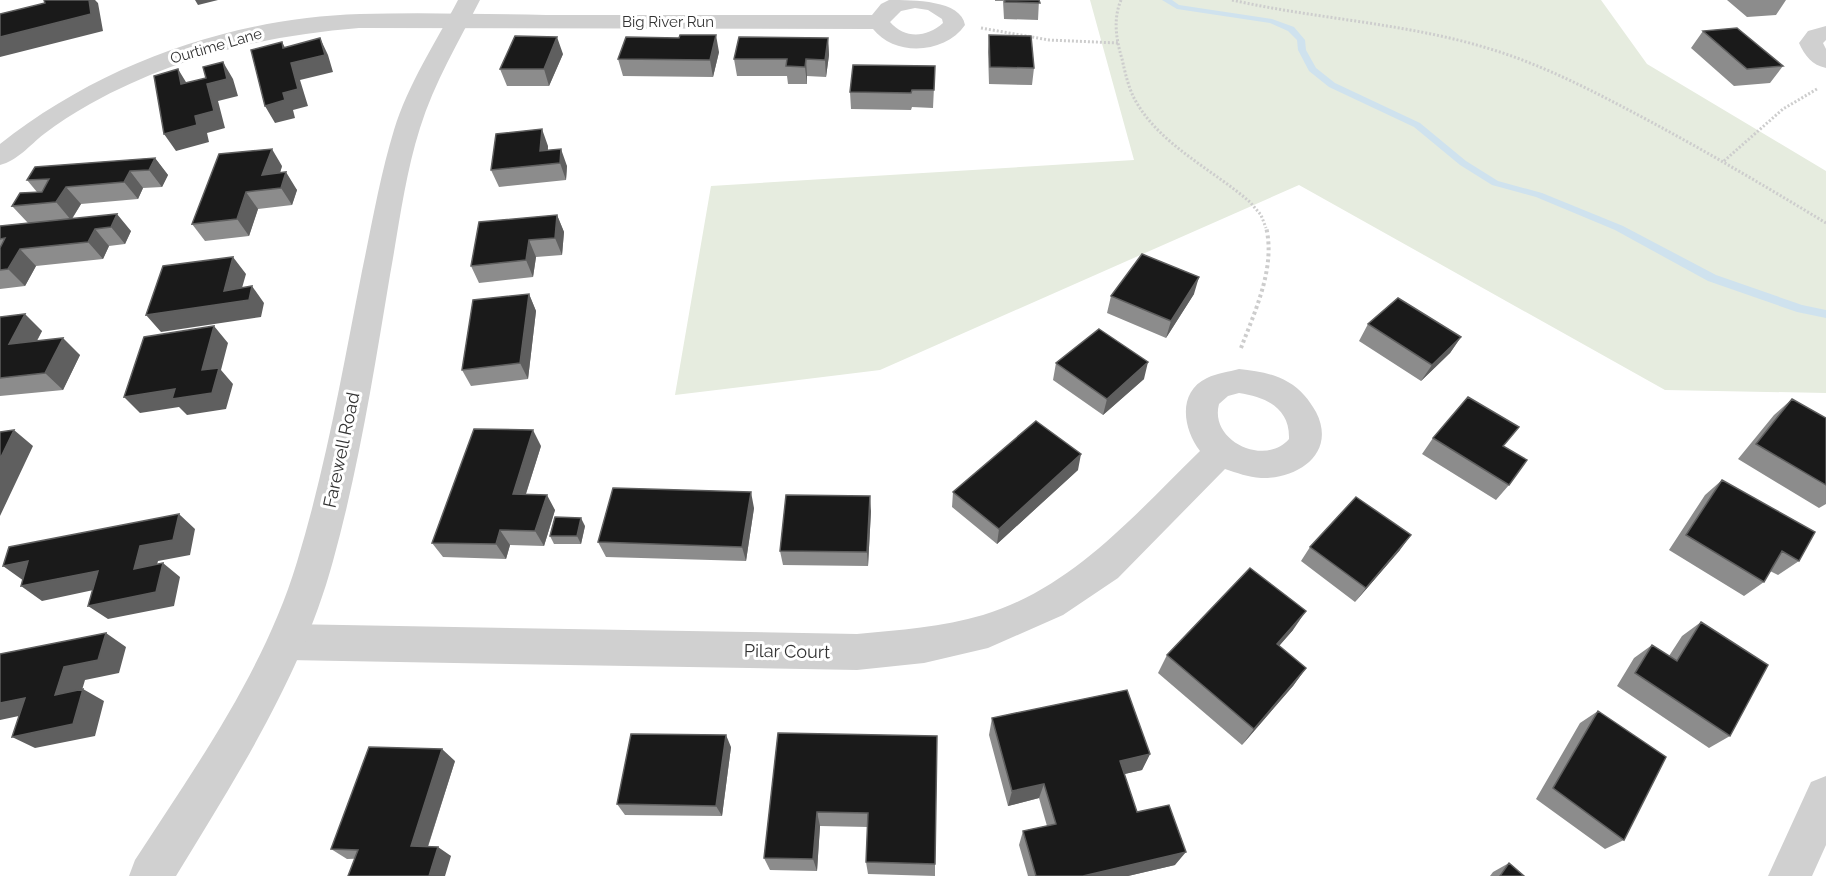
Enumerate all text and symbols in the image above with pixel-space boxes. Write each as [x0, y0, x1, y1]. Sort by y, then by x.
street label: Big River Run [622, 13, 714, 31]
street label: Ourtime Lane [168, 24, 264, 68]
street label: Farewell Road [319, 390, 363, 510]
street label: Pilar Court [744, 640, 830, 662]

